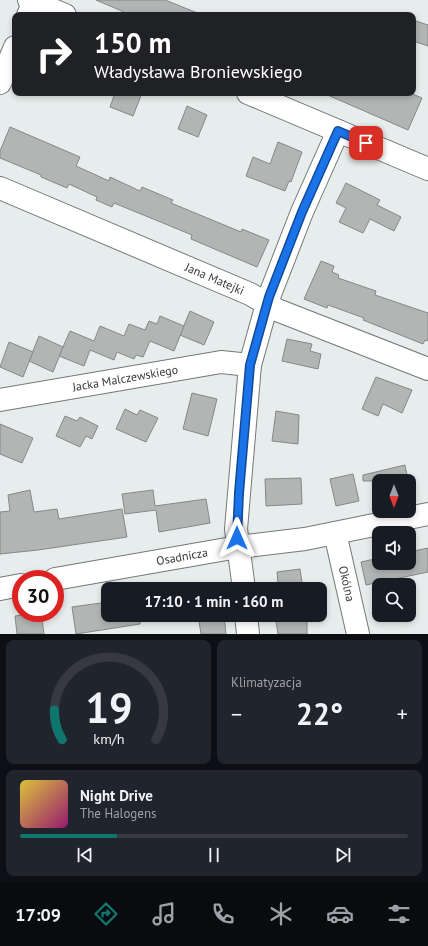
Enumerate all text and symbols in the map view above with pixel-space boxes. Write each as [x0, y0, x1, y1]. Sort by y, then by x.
text: 150 m [94, 24, 171, 61]
icon: right [28, 28, 80, 80]
text: Władysława Broniewskiego [94, 60, 302, 83]
pin [349, 126, 383, 160]
icon: arrive [355, 132, 377, 154]
street label: Jana Matejki [182, 259, 247, 298]
street label: Jacka Malczewskiego [70, 362, 179, 395]
north arrow [372, 474, 416, 518]
map controls [372, 474, 416, 622]
position arrow [216, 517, 258, 559]
button: sound [372, 526, 416, 570]
street label: Osadnicza [155, 544, 209, 568]
street label: Okólna [336, 564, 358, 603]
speed limit sign: 30 [12, 570, 64, 622]
button: search [372, 578, 416, 622]
text: 17:10 · 1 min · 160 m [145, 592, 283, 611]
text: Klimatyzacja [231, 674, 302, 691]
text: 19 [85, 681, 132, 734]
text: 22° [296, 694, 343, 733]
text: − [231, 700, 242, 728]
text: + [397, 700, 408, 728]
text: km/h [93, 729, 124, 748]
text: Night Drive [80, 786, 153, 805]
text: The Halogens [80, 805, 157, 822]
icon: previous [74, 844, 96, 866]
icon: pause [203, 844, 225, 866]
icon: next [332, 844, 354, 866]
icon: directions [92, 900, 120, 928]
icon: music [150, 900, 178, 928]
icon: phone [209, 900, 237, 928]
icon: climate [267, 900, 295, 928]
icon: car [326, 900, 354, 928]
icon: filters [385, 900, 413, 928]
text: 17:09 [15, 903, 61, 926]

